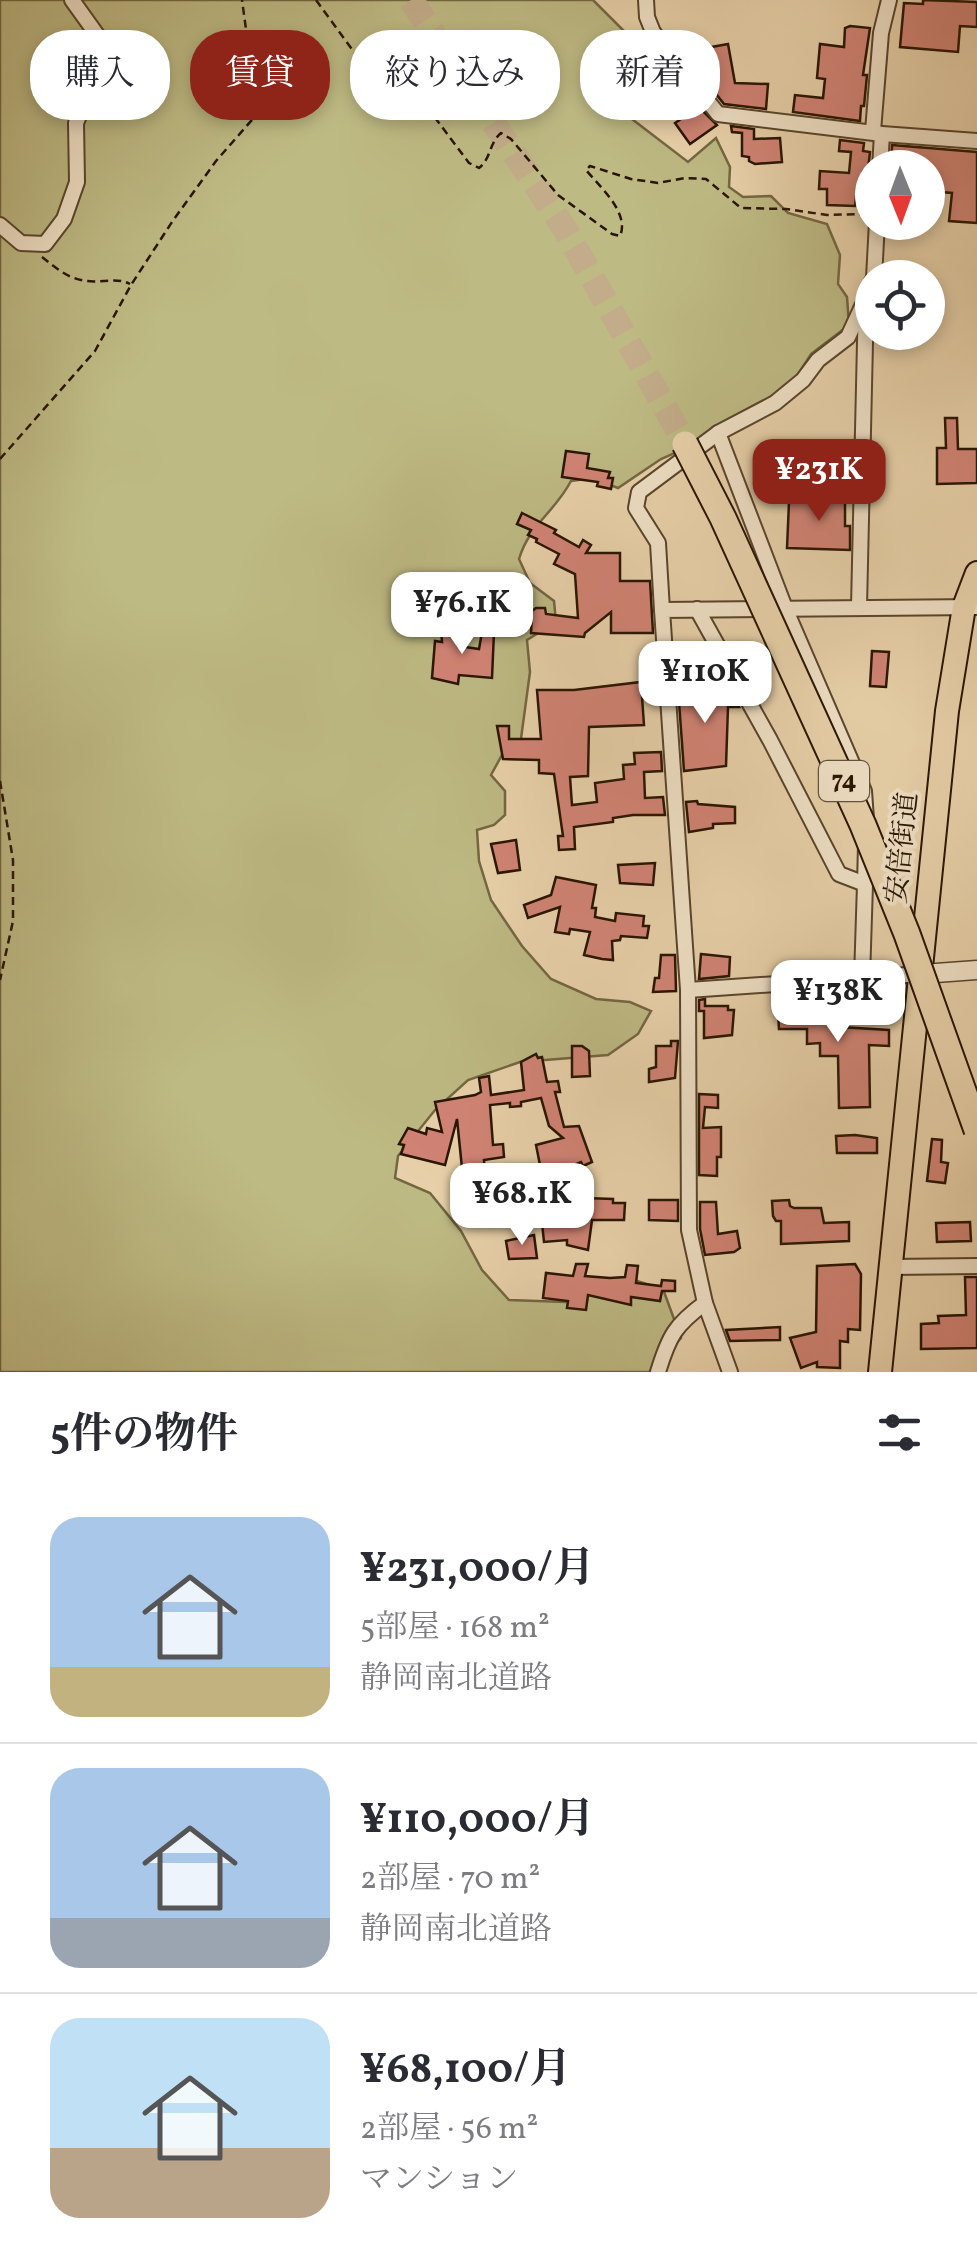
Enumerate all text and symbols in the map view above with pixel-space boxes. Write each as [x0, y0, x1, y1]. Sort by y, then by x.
chip: 購入 [30, 30, 170, 120]
chip: 賃貸 [190, 30, 330, 120]
chip: 絞り込み [350, 30, 560, 120]
chip: 新着 [580, 30, 720, 120]
north arrow [855, 150, 945, 240]
map controls [855, 150, 945, 350]
button: locate [855, 260, 945, 350]
pin: ¥231K [749, 439, 889, 524]
text: ¥231K [775, 449, 863, 493]
pin: ¥76.1K [381, 572, 543, 657]
text: ¥76.1K [413, 582, 511, 626]
pin: ¥110K [635, 641, 775, 726]
text: ¥110K [661, 651, 749, 695]
road number: 74 [819, 761, 869, 801]
street label: 安倍街道 [878, 790, 928, 906]
pin: ¥138K [768, 960, 908, 1045]
text: ¥138K [793, 970, 883, 1014]
pin: ¥68.1K [441, 1163, 603, 1248]
text: ¥68.1K [472, 1173, 572, 1217]
icon: filters [872, 1405, 927, 1460]
text: 5件の物件 [50, 1407, 238, 1466]
text: ¥231,000/月 [360, 1541, 595, 1600]
icon: home [130, 1557, 250, 1677]
text: 5部屋 · 168 m² [360, 1607, 550, 1651]
text: 静岡南北道路 [360, 1658, 552, 1702]
text: ¥110,000/月 [360, 1792, 595, 1851]
icon: home [130, 1808, 250, 1928]
text: 2部屋 · 70 m² [360, 1858, 540, 1902]
text: 静岡南北道路 [360, 1909, 552, 1953]
text: ¥68,100/月 [360, 2042, 571, 2101]
icon: home [130, 2058, 250, 2178]
text: 2部屋 · 56 m² [360, 2108, 538, 2152]
text: マンション [360, 2159, 519, 2203]

